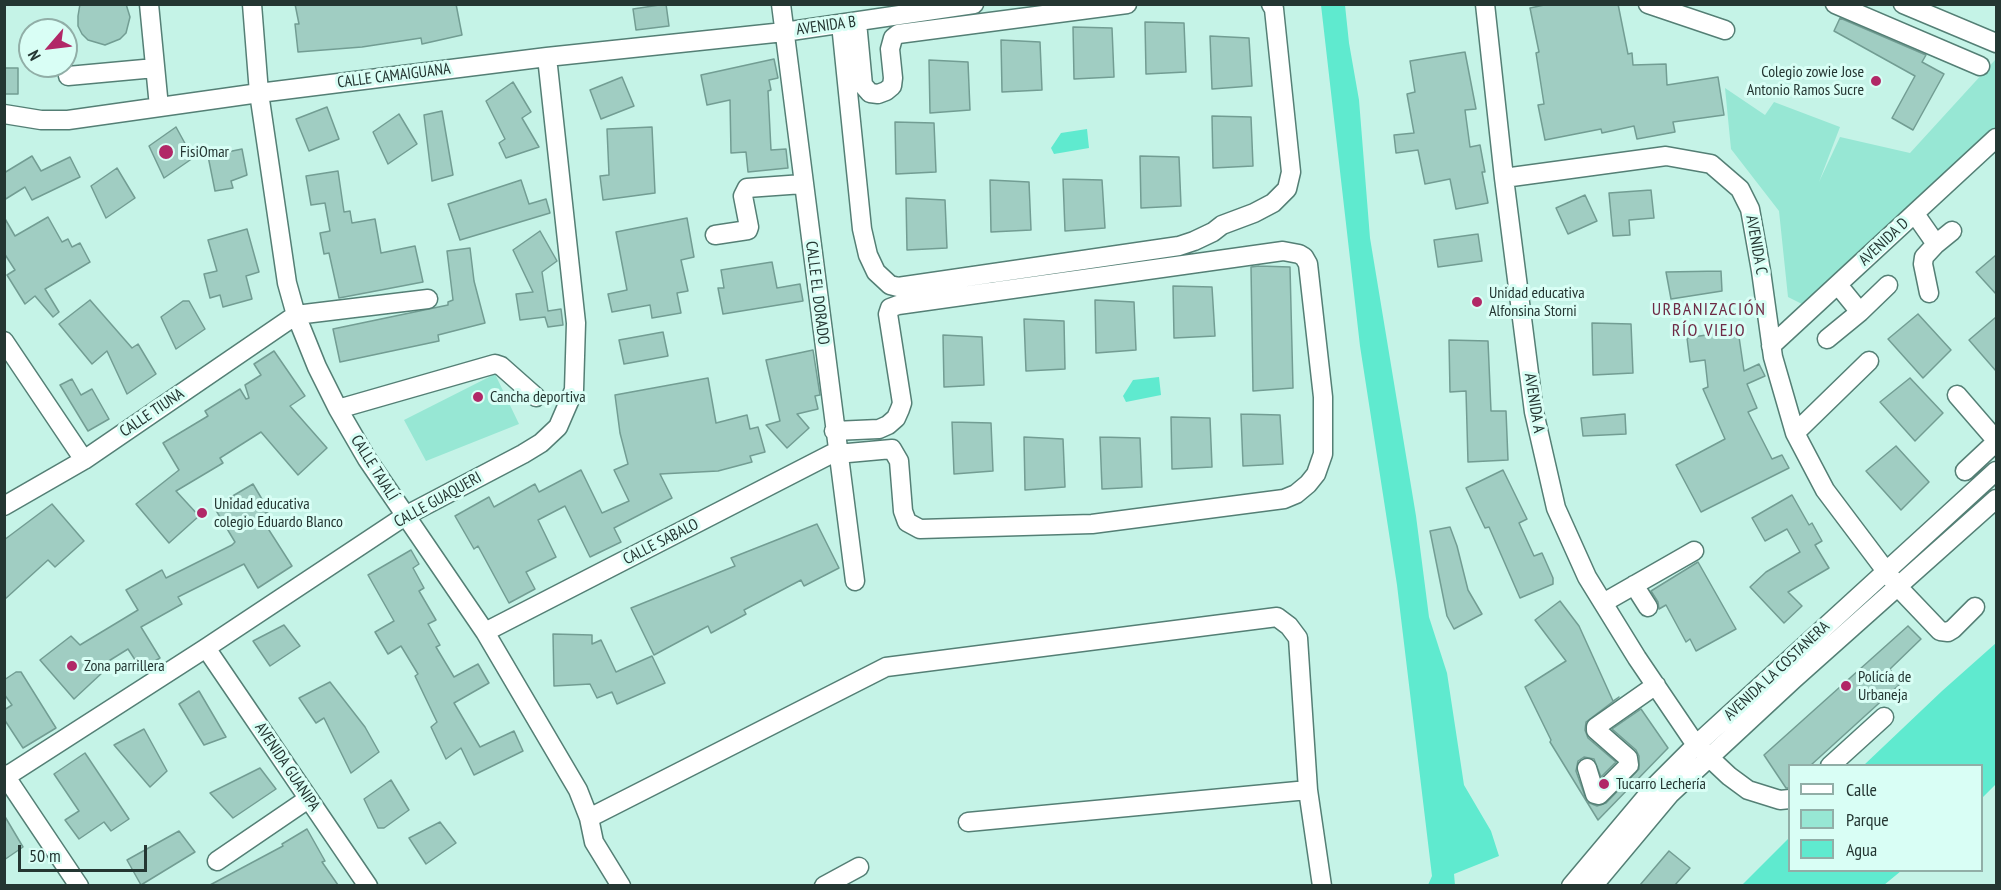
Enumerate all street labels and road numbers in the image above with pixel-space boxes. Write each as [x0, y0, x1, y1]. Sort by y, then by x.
street label: AVENIDA B [795, 12, 857, 40]
street label: CALLE CAMAIGUANA [336, 60, 452, 92]
street label: AVENIDA C [1741, 214, 1771, 276]
street label: AVENIDA D [1855, 214, 1913, 270]
street label: CALLE EL DORADO [801, 240, 833, 346]
street label: AVENIDA A [1520, 372, 1548, 434]
street label: CALLE TIUNA [116, 385, 188, 441]
street label: CALLE TAJALÍ [346, 432, 402, 504]
street label: CALLE GUAQUERI [391, 468, 485, 532]
street label: CALLE SABALO [620, 515, 702, 569]
street label: AVENIDA LA COSTANERA [1720, 617, 1834, 725]
street label: AVENIDA GUANIPA [250, 719, 324, 815]

